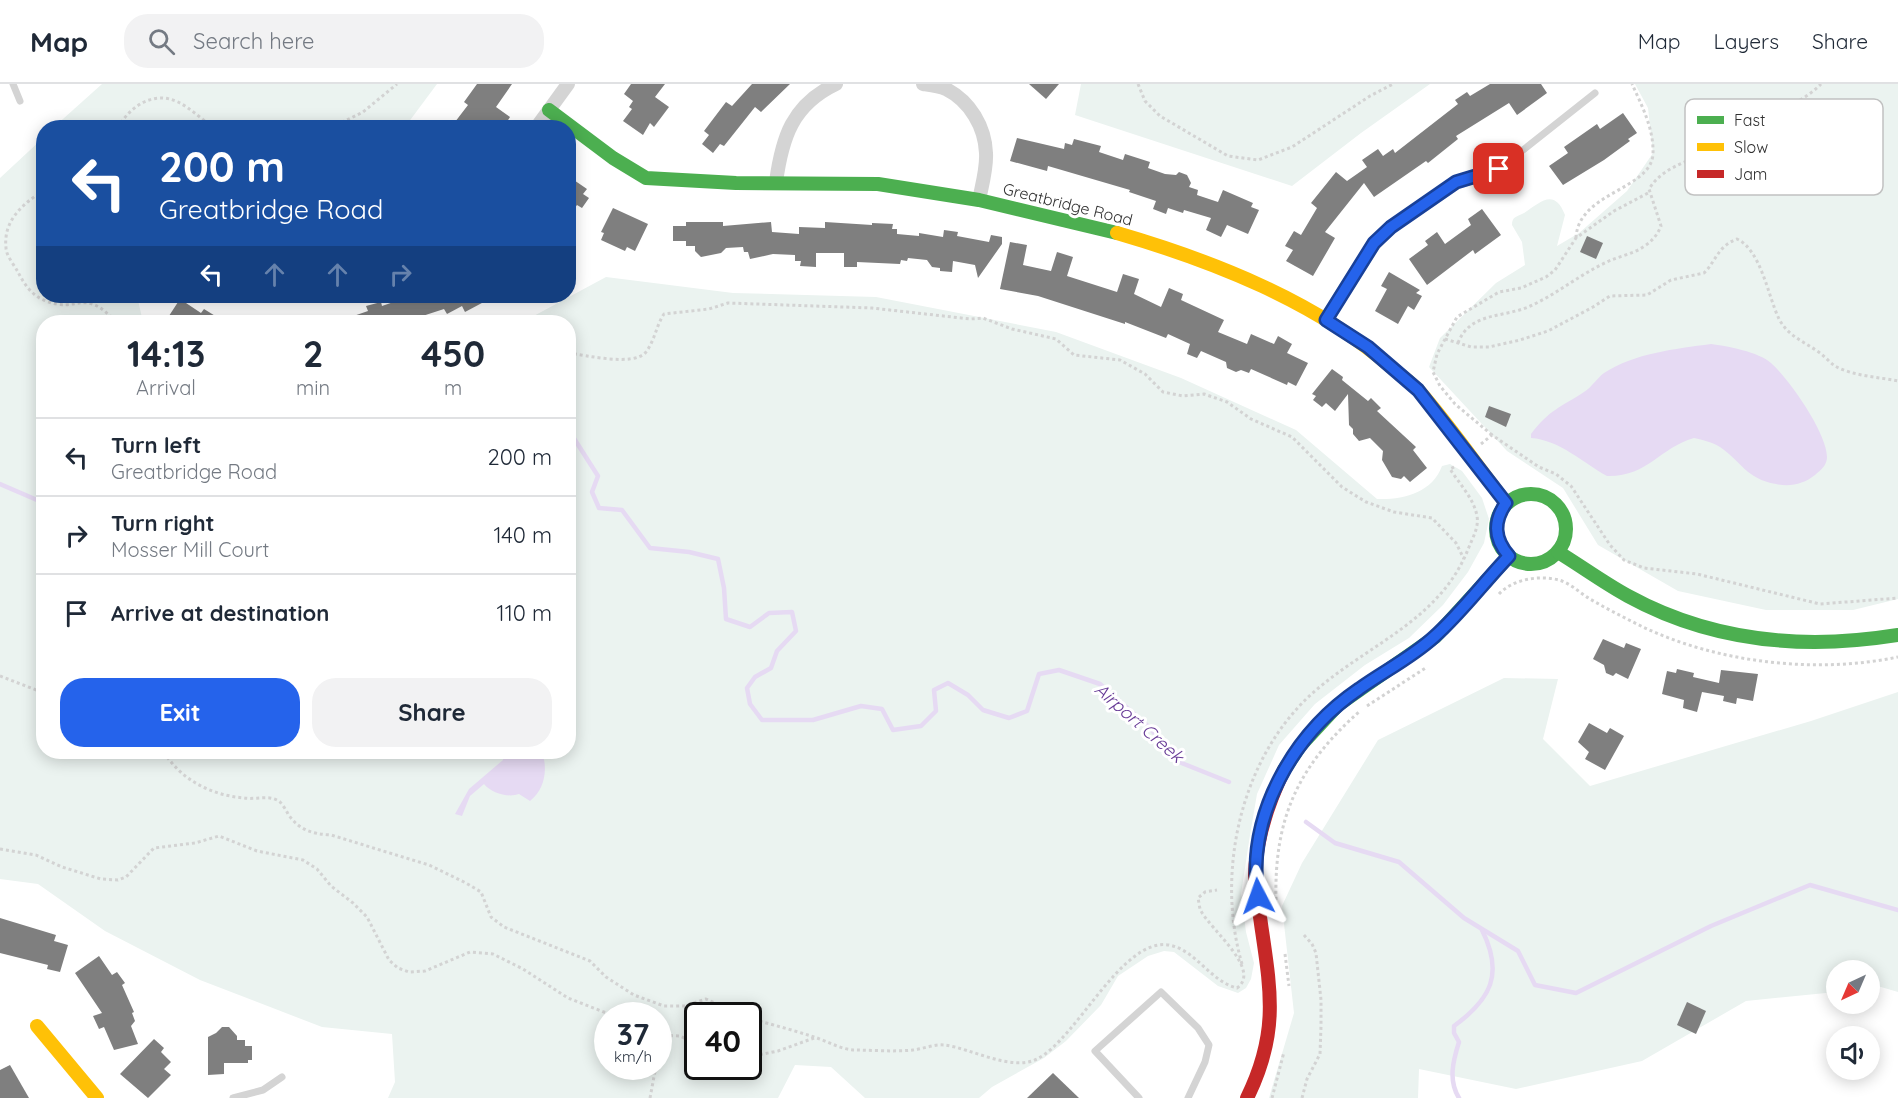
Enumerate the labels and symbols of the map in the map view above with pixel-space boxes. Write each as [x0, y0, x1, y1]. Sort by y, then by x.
legend [1685, 99, 1883, 195]
text: Fast [1734, 110, 1765, 130]
text: Slow [1734, 137, 1768, 157]
pin [1473, 143, 1524, 194]
text: Jam [1734, 164, 1767, 184]
street label: Greatbridge Road [1001, 178, 1135, 230]
water label: Airport Creek [1090, 678, 1190, 768]
position arrow [1226, 864, 1290, 928]
north arrow [1826, 960, 1880, 1014]
speed limit sign: 40 [684, 1002, 762, 1080]

